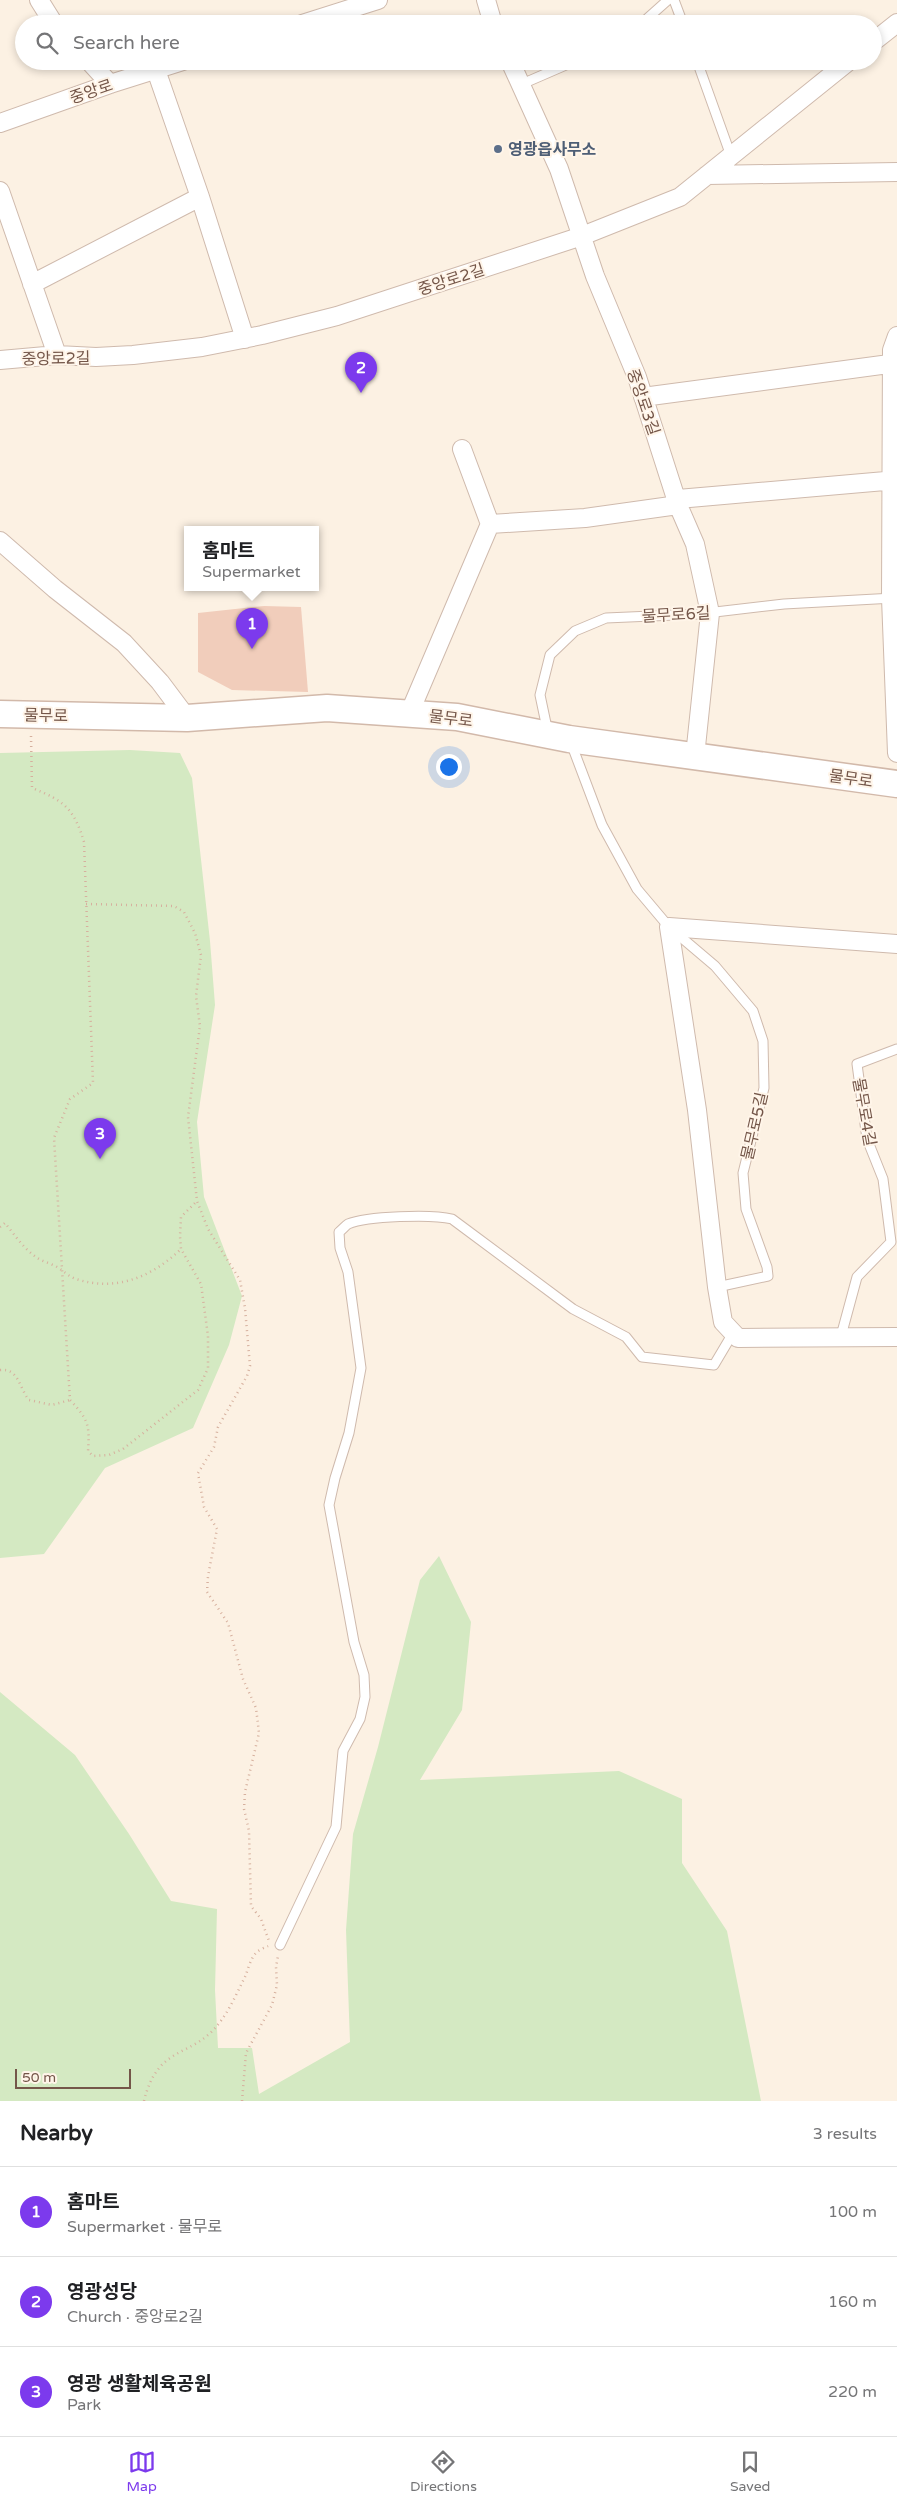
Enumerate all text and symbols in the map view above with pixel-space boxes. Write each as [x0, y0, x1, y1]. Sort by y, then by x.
search box [15, 15, 882, 70]
icon: search [33, 29, 61, 57]
text: Search here [73, 32, 180, 54]
street label: 중앙로 [67, 75, 116, 109]
place label: 영광읍사무소 [508, 140, 597, 160]
marker: 영광읍사무소 [492, 143, 504, 155]
street label: 중앙로2길 [415, 260, 487, 300]
street label: 중앙로2길 [21, 348, 91, 370]
pin: 2 [345, 352, 377, 393]
street label: 중앙로3길 [622, 366, 664, 438]
popup [184, 526, 319, 591]
text: 홈마트 [202, 540, 255, 562]
text: Supermarket [202, 562, 301, 582]
street label: 물무로6길 [641, 603, 711, 627]
pin: 1 [236, 608, 268, 649]
street label: 물무로 [24, 706, 69, 726]
street label: 물무로 [428, 706, 474, 732]
your location [436, 754, 462, 780]
street label: 물무로 [828, 766, 874, 792]
street label: 물무로4길 [848, 1076, 880, 1148]
street label: 물무로5길 [737, 1090, 772, 1162]
pin: 3 [84, 1118, 116, 1159]
scale bar [15, 2066, 131, 2089]
text: 50 m [22, 2069, 56, 2086]
text: Nearby [20, 2121, 93, 2146]
text: 3 results [813, 2124, 877, 2144]
text: 홈마트 [67, 2191, 119, 2213]
text: 1 [31, 2202, 41, 2222]
text: 100 m [828, 2202, 877, 2222]
text: Supermarket · 물무로 [67, 2217, 222, 2237]
text: 영광성당 [67, 2281, 137, 2303]
text: 2 [31, 2292, 41, 2312]
text: 160 m [828, 2292, 877, 2312]
text: Church · 중앙로2길 [67, 2307, 203, 2327]
text: 영광 생활체육공원 [67, 2373, 212, 2395]
text: 3 [31, 2382, 41, 2402]
text: 220 m [828, 2382, 877, 2402]
text: Park [67, 2395, 101, 2415]
tab: Map [127, 2448, 157, 2495]
tab: Directions [410, 2448, 477, 2495]
tab: Saved [730, 2448, 770, 2495]

